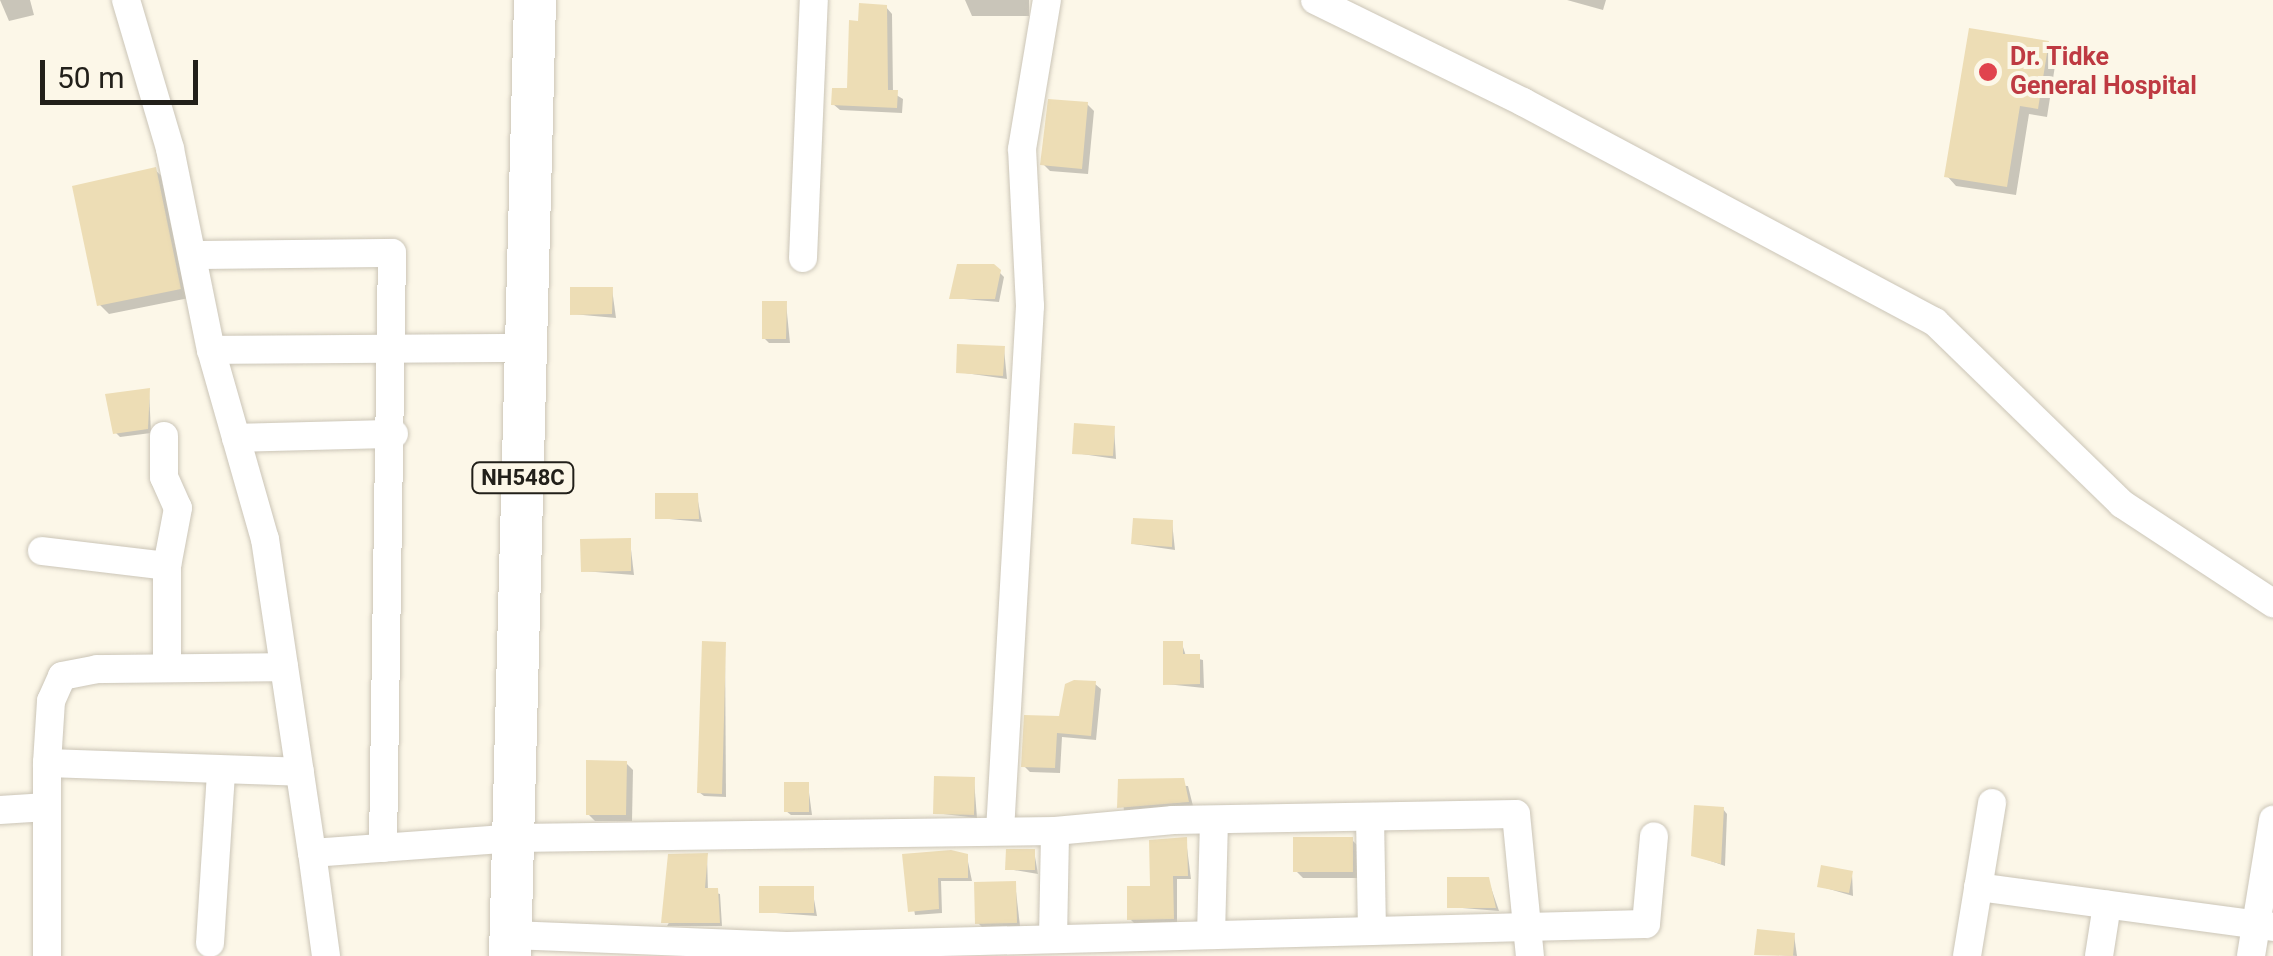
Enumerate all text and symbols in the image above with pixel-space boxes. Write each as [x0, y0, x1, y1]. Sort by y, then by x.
scale bar [45, 40, 202, 102]
place label: Dr. Tidke General Hospital [2010, 43, 2197, 102]
marker: Dr. Tidke General Hospital [1975, 59, 2001, 85]
text: 50 m [57, 60, 124, 95]
road number: NH548C [470, 461, 576, 495]

